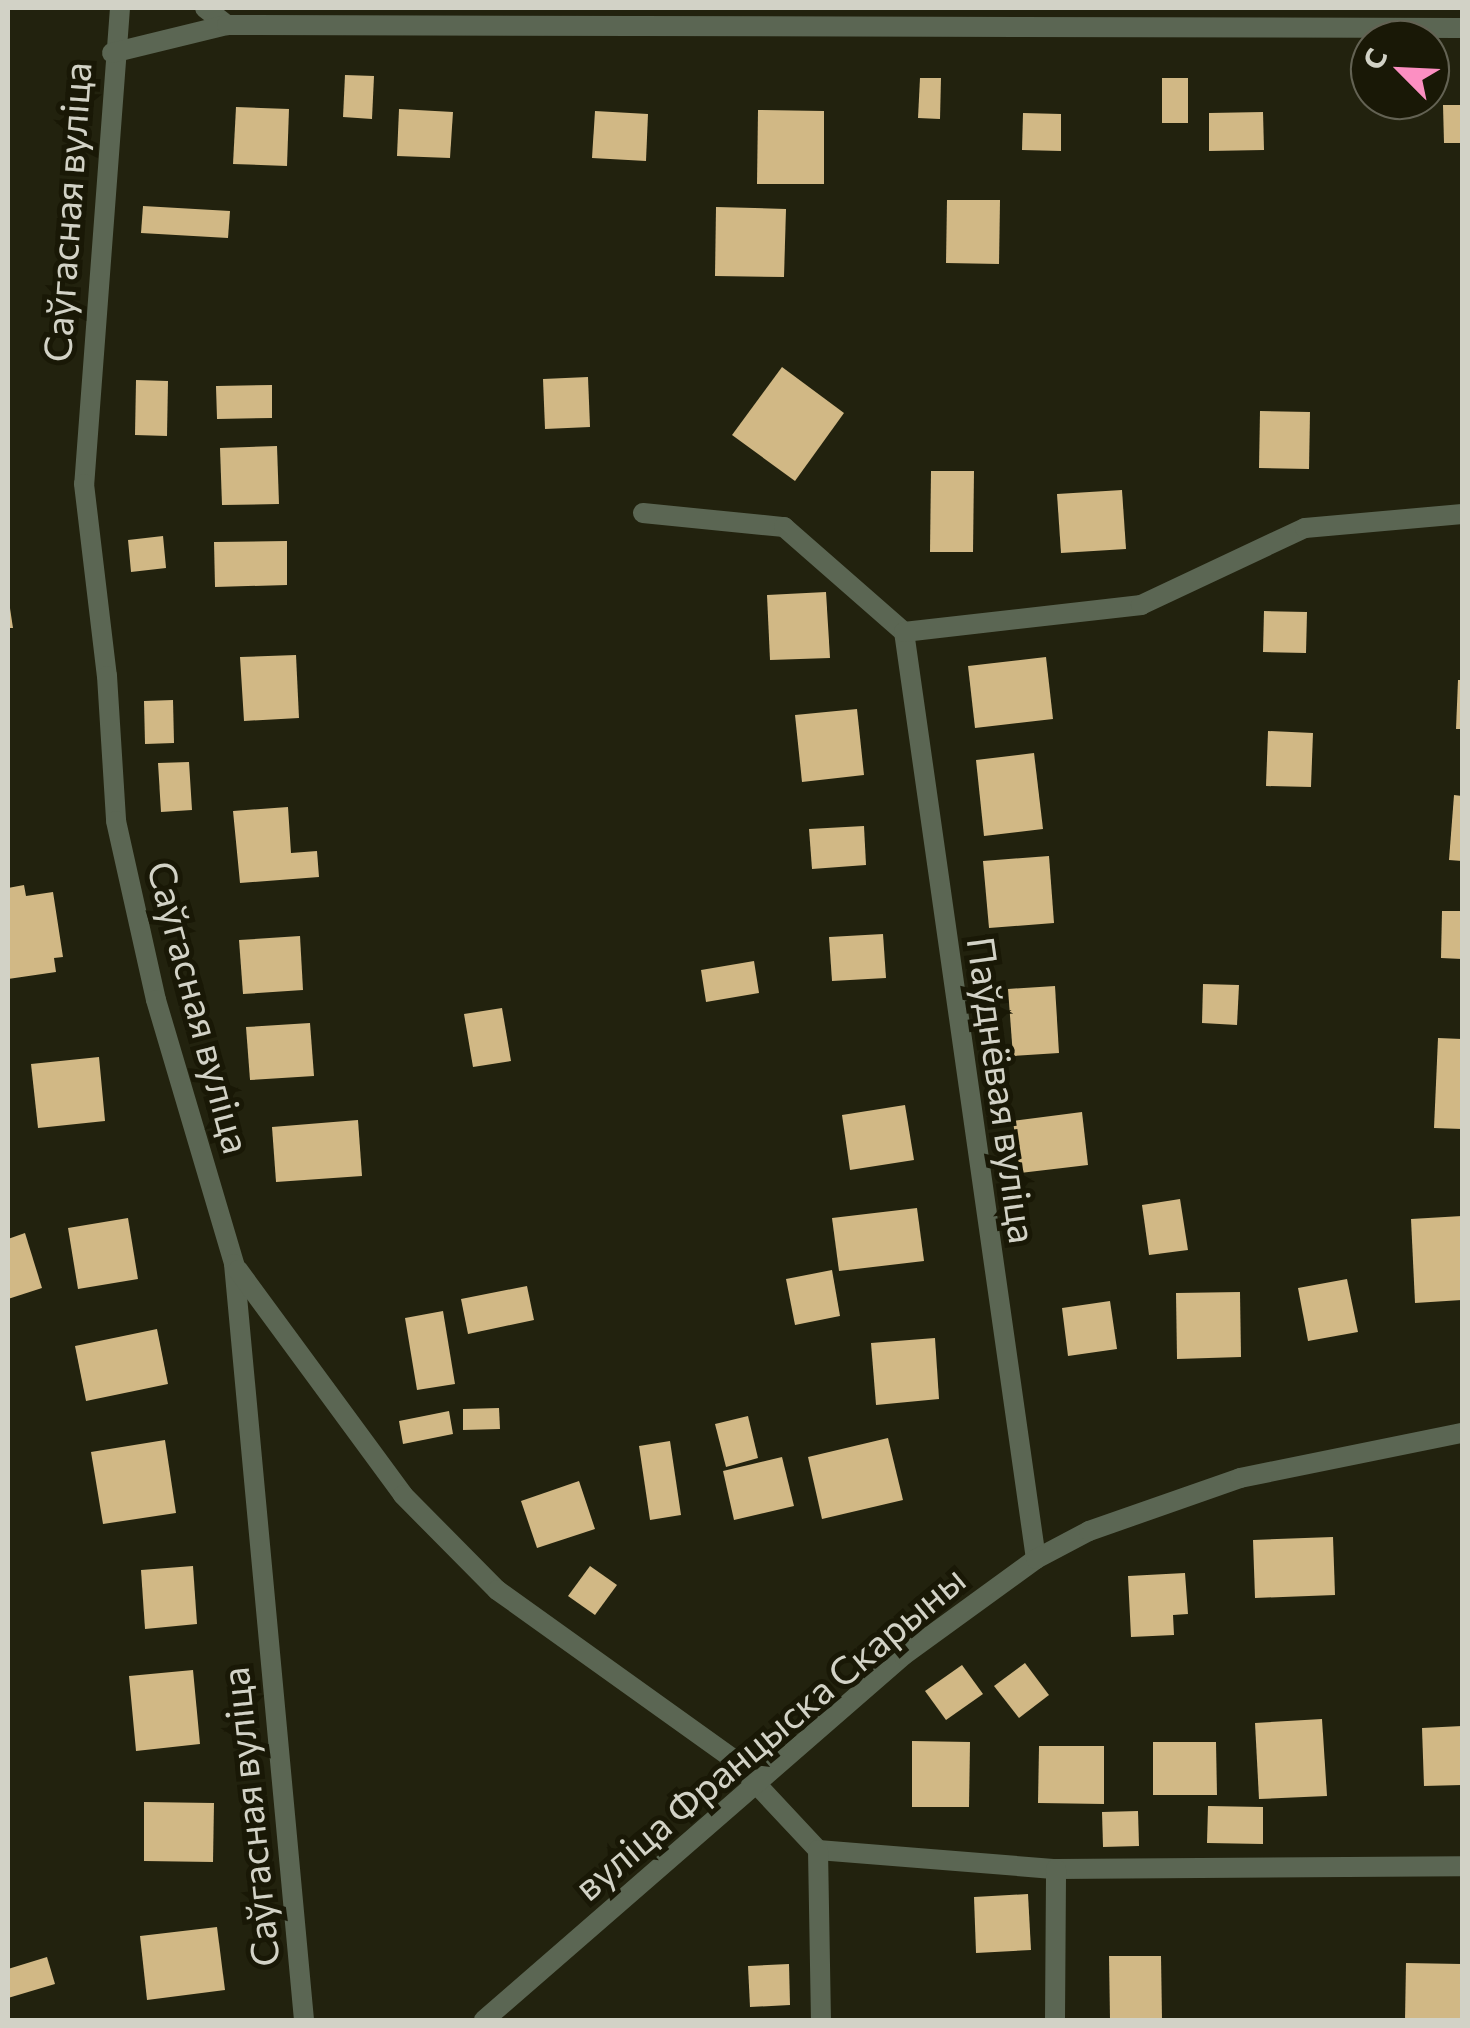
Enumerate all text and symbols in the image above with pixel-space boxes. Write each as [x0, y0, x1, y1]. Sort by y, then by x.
north arrow [1350, 20, 1450, 120]
text: С [1355, 43, 1394, 74]
street label: Саўгасная вуліца [33, 60, 99, 364]
street label: Саўгасная вуліца [139, 856, 261, 1158]
street label: Паўднёвая вуліца [959, 934, 1047, 1246]
street label: вуліца Францыска Скарыны [564, 1555, 974, 1909]
street label: Саўгасная вуліца [211, 1665, 287, 1969]

